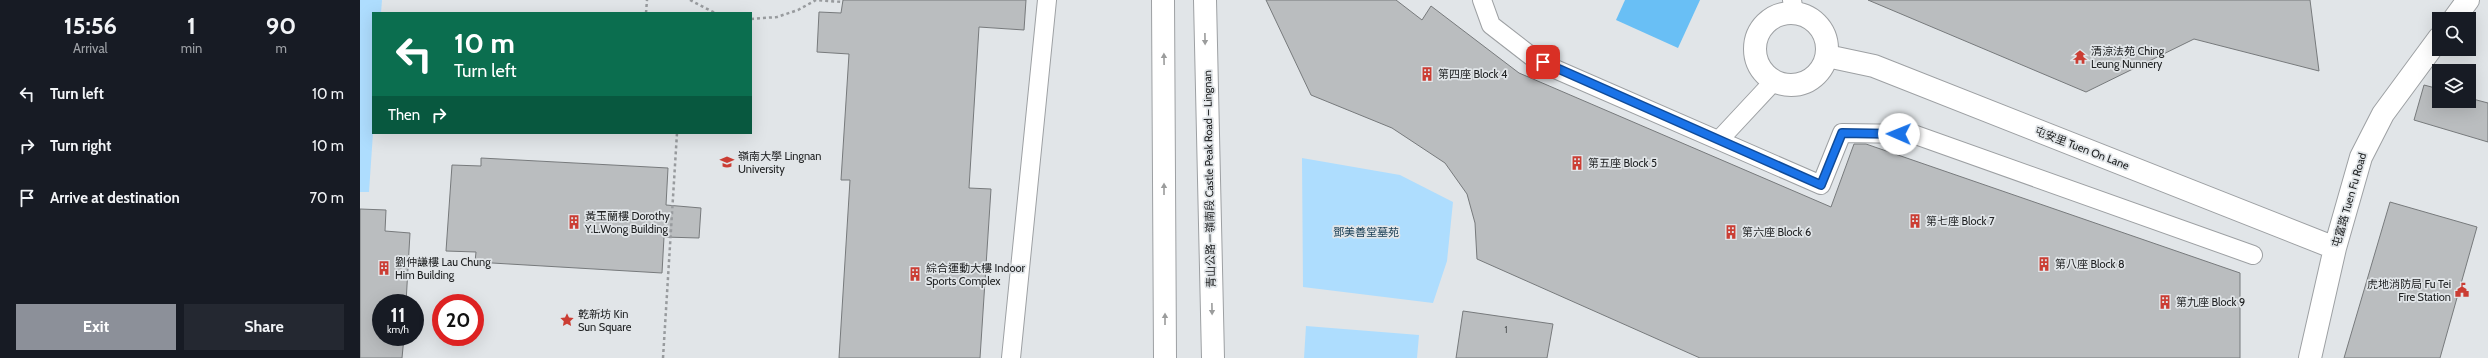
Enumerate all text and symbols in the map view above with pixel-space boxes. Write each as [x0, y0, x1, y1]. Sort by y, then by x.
text: 15:56 [64, 11, 117, 40]
text: 1 [187, 11, 196, 40]
text: 90 [266, 11, 296, 40]
map controls [2432, 12, 2476, 108]
button: search [2432, 12, 2476, 56]
text: 10 m [454, 26, 515, 60]
icon: left [388, 28, 440, 80]
one-way arrow [1202, 33, 1208, 46]
text: Arrival [73, 40, 108, 56]
text: min [181, 40, 202, 56]
text: m [275, 40, 287, 56]
place label: 清涼法苑 Ching Leung Nunnery [2091, 44, 2165, 71]
pin [1526, 45, 1560, 79]
temple icon: 清涼法苑 Ching Leung Nunnery [2072, 49, 2088, 65]
icon: arrive [1532, 51, 1554, 73]
one-way arrow [1161, 52, 1167, 65]
text: Turn left [454, 60, 517, 82]
button: layers [2432, 64, 2476, 108]
building icon: 第四座 Block 4 [1419, 66, 1435, 82]
place label: 第四座 Block 4 [1438, 67, 1508, 81]
street label: 青山公路－嶺南段 Castle Peak Road – Lingnan [1200, 70, 1218, 288]
icon: left [16, 83, 38, 105]
text: Turn left [50, 85, 104, 103]
text: 10 m [312, 85, 344, 103]
icon: right [428, 104, 450, 126]
text: Then [388, 106, 420, 124]
position arrow [1878, 113, 1920, 155]
street label: 屯安里 Tuen On Lane [2033, 124, 2132, 173]
icon: right [16, 135, 38, 157]
text: Turn right [50, 137, 111, 155]
text: 10 m [312, 137, 344, 155]
place label: 嶺南大學 Lingnan University [738, 149, 822, 176]
street label: 屯富路 Tuen Fu Road [2329, 151, 2369, 249]
school or university icon: 嶺南大學 Lingnan University [719, 154, 735, 170]
building icon: 第五座 Block 5 [1569, 155, 1585, 171]
place label: 第五座 Block 5 [1588, 156, 1657, 170]
one-way arrow [1161, 182, 1167, 195]
icon: arrive [16, 187, 38, 209]
text: Arrive at destination [50, 189, 180, 207]
text: 70 m [310, 189, 344, 207]
place label: 黃玉蘭樓 Dorothy Y.L.Wong Building [584, 209, 670, 236]
building icon: 第七座 Block 7 [1907, 213, 1923, 229]
building icon: 黃玉蘭樓 Dorothy Y.L.Wong Building [566, 214, 582, 230]
place label: 第七座 Block 7 [1926, 214, 1995, 228]
building icon: 第六座 Block 6 [1723, 224, 1739, 240]
park label: 鄧美善堂墓苑 [1333, 225, 1399, 239]
place label: 第六座 Block 6 [1742, 225, 1811, 239]
place label: 劉仲謙樓 Lau Chung Him Building [395, 255, 491, 282]
building icon: 第八座 Block 8 [2036, 256, 2052, 272]
place label: 第八座 Block 8 [2055, 257, 2125, 271]
building icon: 劉仲謙樓 Lau Chung Him Building [376, 260, 392, 276]
place label: 綜合運動大樓 Indoor Sports Complex [926, 261, 1026, 288]
building icon: 綜合運動大樓 Indoor Sports Complex [907, 266, 923, 282]
place label: 虎地消防局 Fu Tei Fire Station [2367, 277, 2451, 304]
public building icon: 虎地消防局 Fu Tei Fire Station [2454, 282, 2470, 298]
speed limit sign: 20 [432, 294, 484, 346]
building icon: 第九座 Block 9 [2157, 294, 2173, 310]
place label: 第九座 Block 9 [2176, 295, 2245, 309]
text: 11 [391, 303, 405, 327]
one-way arrow [1208, 303, 1215, 315]
button: Exit [16, 304, 176, 350]
button: Share [184, 304, 344, 350]
place label: 乾新坊 Kin Sun Square [578, 307, 632, 334]
place icon: 乾新坊 Kin Sun Square [559, 312, 575, 328]
one-way arrow [1162, 312, 1168, 325]
text: km/h [387, 323, 409, 336]
house number: 1 [1505, 324, 1508, 335]

